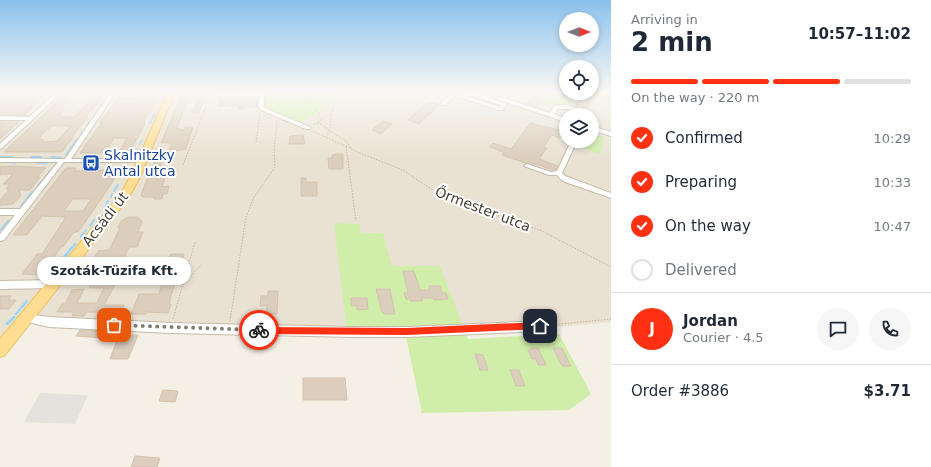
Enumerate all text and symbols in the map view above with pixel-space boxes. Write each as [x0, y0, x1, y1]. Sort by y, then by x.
north arrow [559, 12, 599, 52]
map controls [559, 12, 599, 148]
text: Arriving in [631, 12, 698, 27]
text: 10:57–11:02 [808, 25, 911, 43]
text: 2 min [631, 27, 713, 57]
button: locate [559, 60, 599, 100]
text: On the way · 220 m [631, 90, 759, 105]
button: layers [559, 108, 599, 148]
icon: check [631, 127, 653, 149]
text: Confirmed [665, 129, 743, 147]
text: 10:29 [874, 131, 911, 146]
place label: Skalnitzky Antal utca [104, 147, 176, 179]
bus stop icon: Skalnitzky Antal utca [81, 153, 101, 173]
icon: check [631, 171, 653, 193]
text: Preparing [665, 173, 737, 191]
text: 10:33 [874, 175, 911, 190]
street label: Őrmester utca [433, 182, 533, 235]
street label: Acsádi út [79, 188, 131, 249]
icon: check [631, 215, 653, 237]
text: On the way [665, 217, 751, 235]
text: 10:47 [874, 219, 911, 234]
callout: Szoták-Tüzifa Kft. [37, 257, 191, 285]
text: Delivered [665, 261, 737, 279]
text: Szoták-Tüzifa Kft. [50, 263, 178, 278]
pin [97, 308, 131, 342]
button: chat [817, 308, 859, 350]
button: phone [869, 308, 911, 350]
pin [523, 309, 557, 343]
courier [239, 310, 279, 350]
text: Jordan [683, 312, 738, 330]
icon: bag [103, 314, 125, 336]
icon: home [529, 315, 551, 337]
icon: bike [248, 319, 270, 341]
text: J [649, 320, 655, 338]
text: Courier · 4.5 [683, 330, 764, 345]
text: Order #3886 [631, 382, 729, 400]
text: $3.71 [864, 382, 911, 400]

